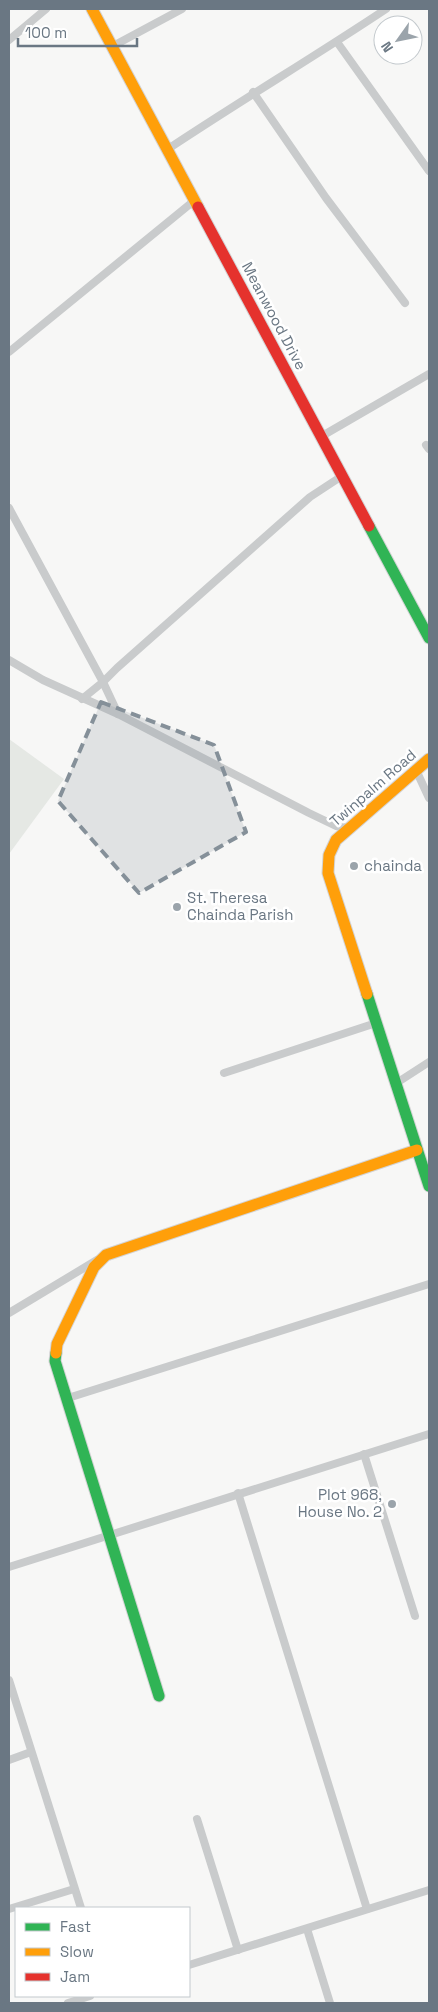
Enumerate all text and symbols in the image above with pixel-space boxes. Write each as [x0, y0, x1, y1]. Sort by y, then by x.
scale bar [18, 15, 136, 47]
north arrow [373, 15, 423, 65]
text: 100 m [25, 23, 67, 42]
text: N [377, 38, 397, 56]
street label: Meanwood Drive [238, 259, 311, 373]
street label: Twinpalm Road [326, 745, 420, 830]
place label: chainda [364, 856, 422, 875]
marker: chainda [348, 860, 360, 872]
place label: St. Theresa Chainda Parish [187, 888, 293, 924]
marker: St. Theresa Chainda Parish [171, 901, 183, 913]
place label: Plot 968, House No. 2 [298, 1485, 382, 1521]
marker: Plot 968, House No. 2 [386, 1498, 398, 1510]
legend [15, 1907, 190, 1997]
text: Fast [60, 1917, 91, 1936]
text: Slow [60, 1942, 94, 1961]
text: Jam [60, 1967, 90, 1986]

